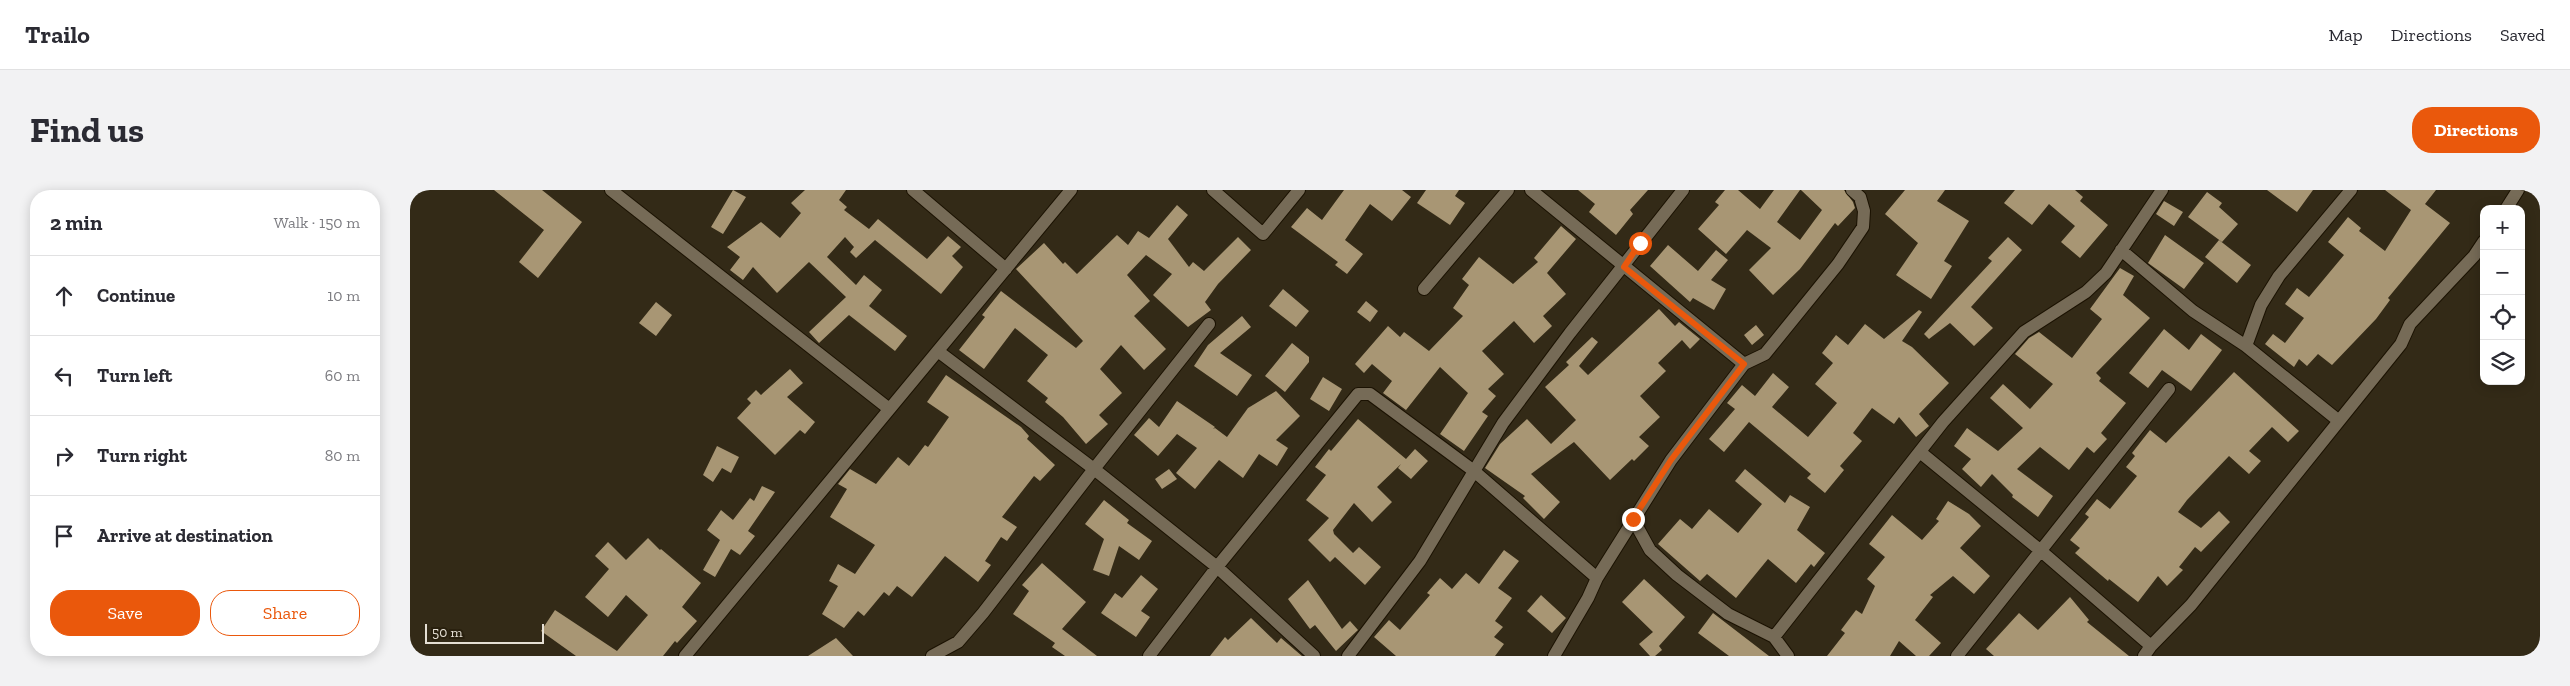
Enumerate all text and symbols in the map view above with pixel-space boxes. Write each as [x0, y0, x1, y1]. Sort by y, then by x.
text: Trailo [25, 20, 90, 49]
text: Map [2328, 24, 2363, 46]
text: Directions [2391, 24, 2472, 46]
text: Saved [2500, 24, 2545, 46]
button: Directions [2412, 107, 2540, 153]
text: Find us [30, 109, 144, 151]
map controls [2480, 205, 2525, 385]
button: + [2480, 205, 2525, 250]
text: 2 min [50, 210, 102, 235]
text: Walk · 150 m [274, 213, 360, 232]
route start [1629, 232, 1652, 255]
button: − [2480, 250, 2525, 295]
icon: ahead [50, 282, 78, 310]
text: Continue [97, 284, 175, 307]
text: 10 m [327, 286, 360, 305]
button: locate [2480, 295, 2525, 340]
button: layers [2480, 340, 2525, 385]
icon: left [50, 362, 78, 390]
text: Turn left [97, 364, 172, 387]
text: 60 m [325, 366, 360, 385]
icon: right [50, 442, 78, 470]
text: Turn right [97, 444, 187, 467]
text: 80 m [325, 446, 360, 465]
route end [1622, 508, 1645, 531]
icon: arrive [50, 522, 78, 550]
text: Arrive at destination [97, 524, 273, 547]
button: Save [50, 590, 200, 636]
button: Share [210, 590, 360, 636]
scale bar [425, 621, 544, 644]
text: 50 m [432, 624, 463, 641]

